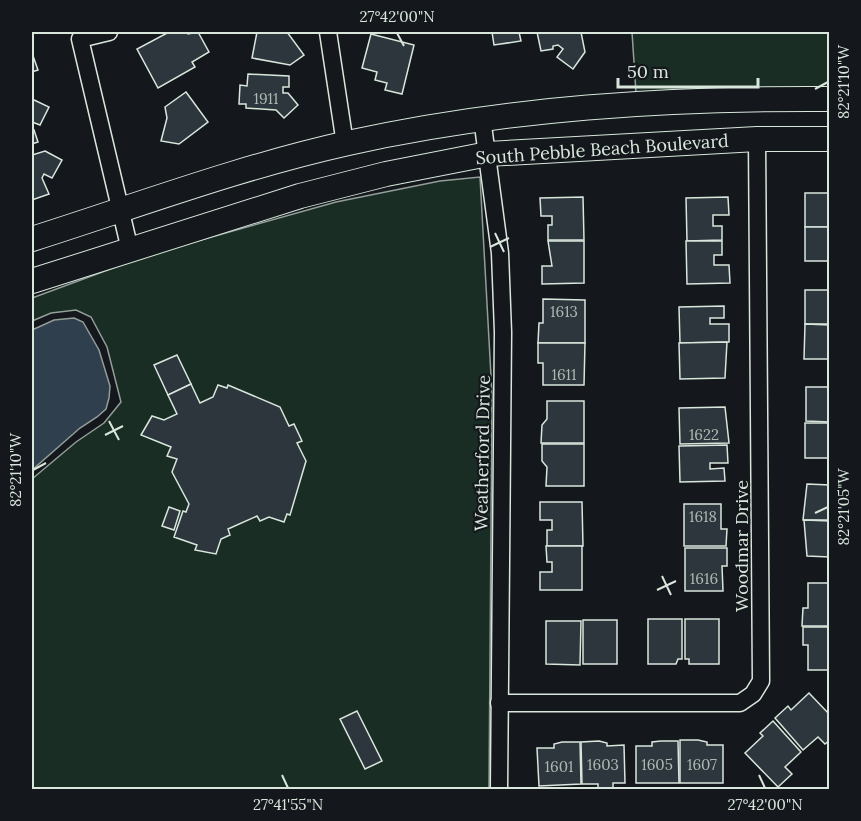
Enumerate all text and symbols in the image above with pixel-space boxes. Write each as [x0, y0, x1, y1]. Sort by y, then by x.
text: 27°42'00"N [359, 7, 435, 26]
text: 82°21'10"W [834, 44, 853, 119]
scale bar [618, 51, 758, 89]
text: 50 m [627, 60, 669, 83]
house number: 1911 [253, 89, 279, 108]
street label: South Pebble Beach Boulevard [475, 129, 730, 169]
house number: 1613 [550, 302, 578, 321]
house number: 1611 [551, 365, 577, 384]
street label: Weatherford Drive [469, 375, 495, 531]
house number: 1622 [689, 425, 719, 444]
text: 82°21'10"W [6, 432, 25, 507]
text: 82°21'05"W [834, 468, 853, 545]
street label: Woodmar Drive [730, 480, 753, 612]
house number: 1618 [689, 507, 717, 526]
house number: 1616 [690, 569, 718, 588]
house number: 1603 [587, 755, 619, 774]
house number: 1605 [641, 755, 673, 774]
house number: 1607 [687, 755, 717, 774]
house number: 1601 [545, 757, 573, 776]
text: 27°41'55"N [253, 795, 323, 814]
text: 27°42'00"N [727, 795, 803, 814]

